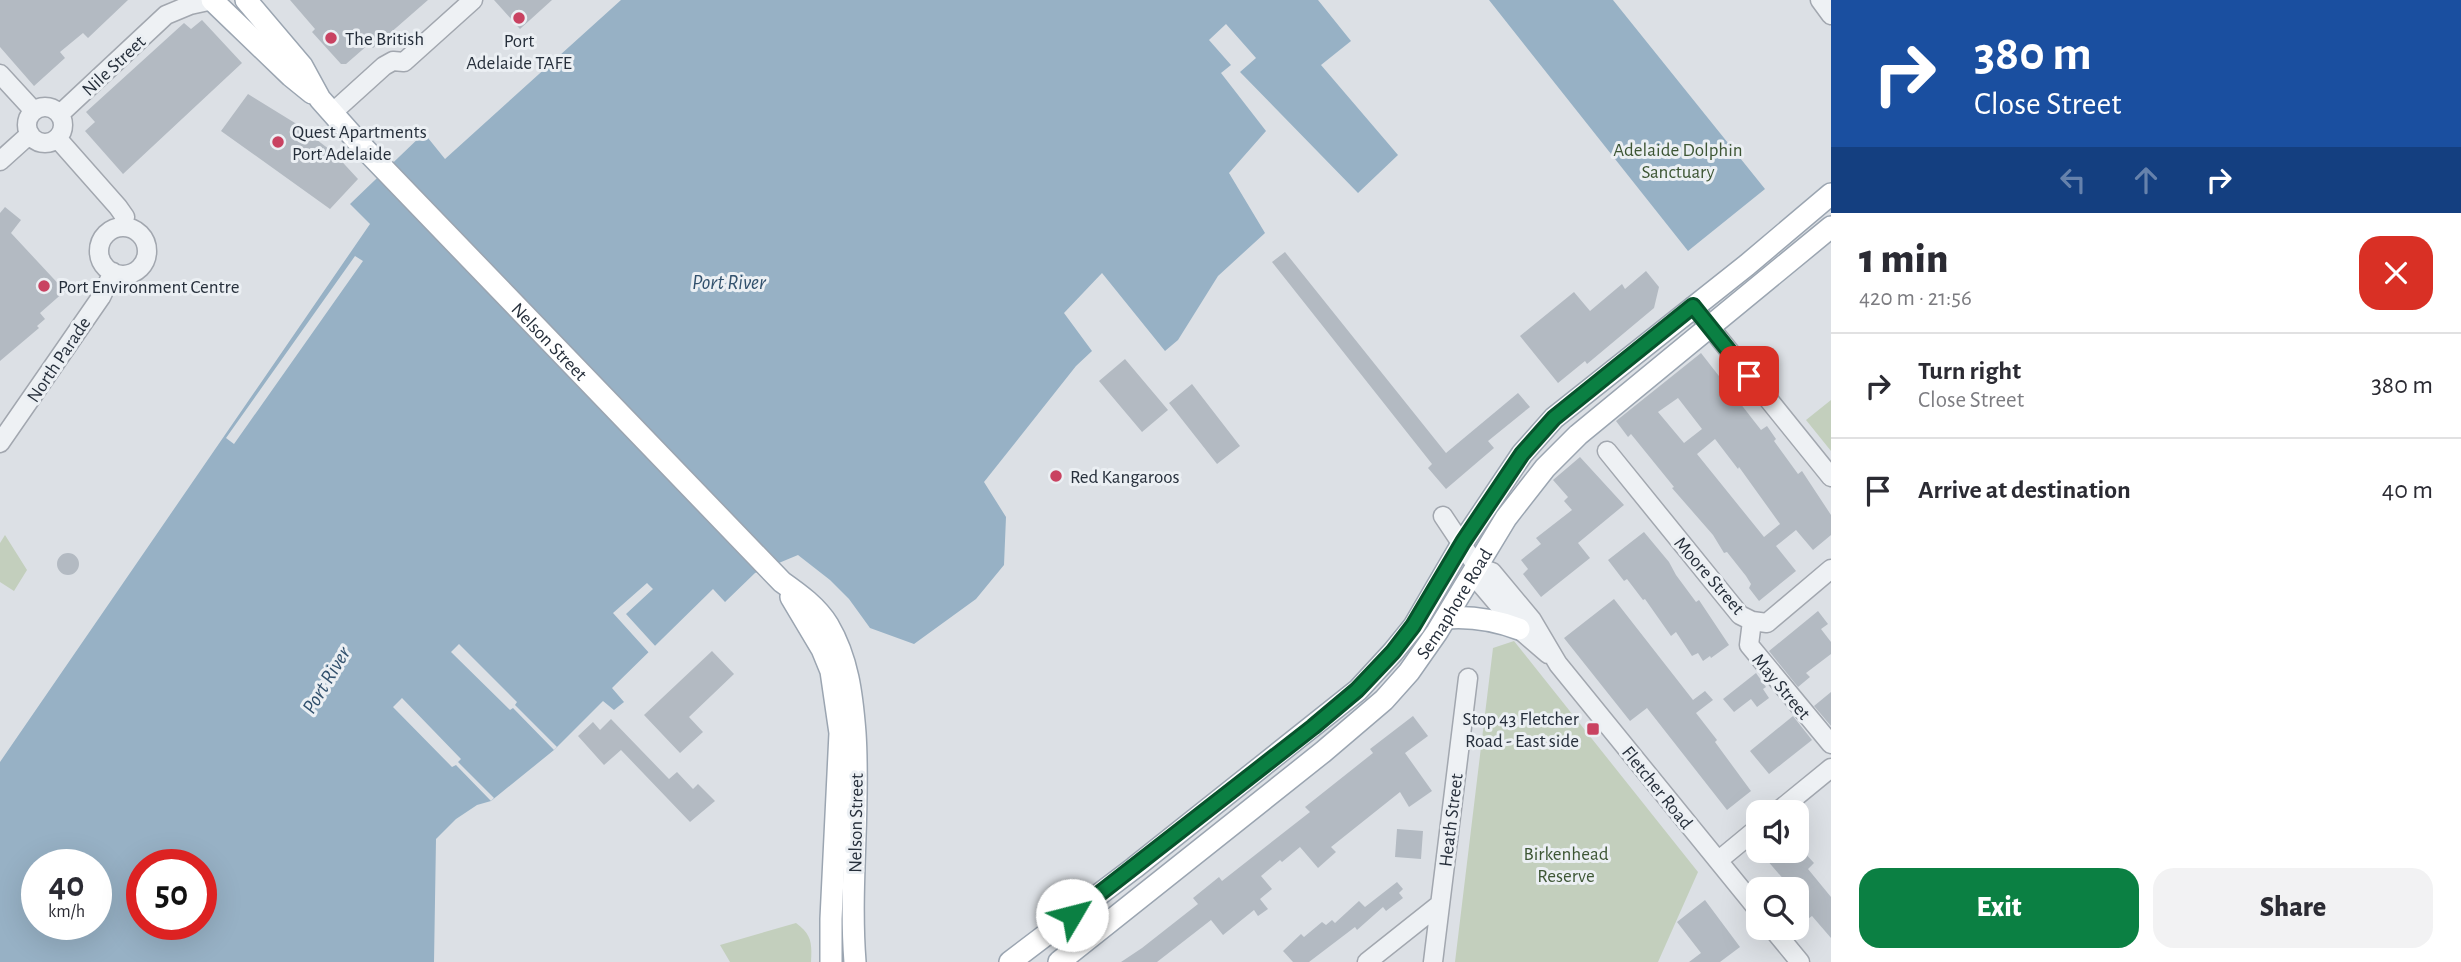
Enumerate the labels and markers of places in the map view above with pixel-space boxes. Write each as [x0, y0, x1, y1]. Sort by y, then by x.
marker: Port Adelaide TAFE [511, 10, 527, 26]
marker: The British [323, 30, 339, 46]
place label: The British [345, 30, 424, 49]
place label: Port Adelaide TAFE [466, 32, 572, 73]
place label: Quest Apartments Port Adelaide [292, 123, 427, 164]
marker: Quest Apartments Port Adelaide [270, 134, 286, 150]
marker: Port Environment Centre [36, 278, 52, 294]
place label: Port Environment Centre [58, 278, 239, 297]
pin [1719, 346, 1779, 406]
marker: Red Kangaroos [1048, 468, 1064, 484]
place label: Red Kangaroos [1070, 468, 1180, 487]
place label: Stop 43 Fletcher Road - East side [1462, 710, 1579, 751]
marker: Stop 43 Fletcher Road - East side [1585, 721, 1601, 737]

